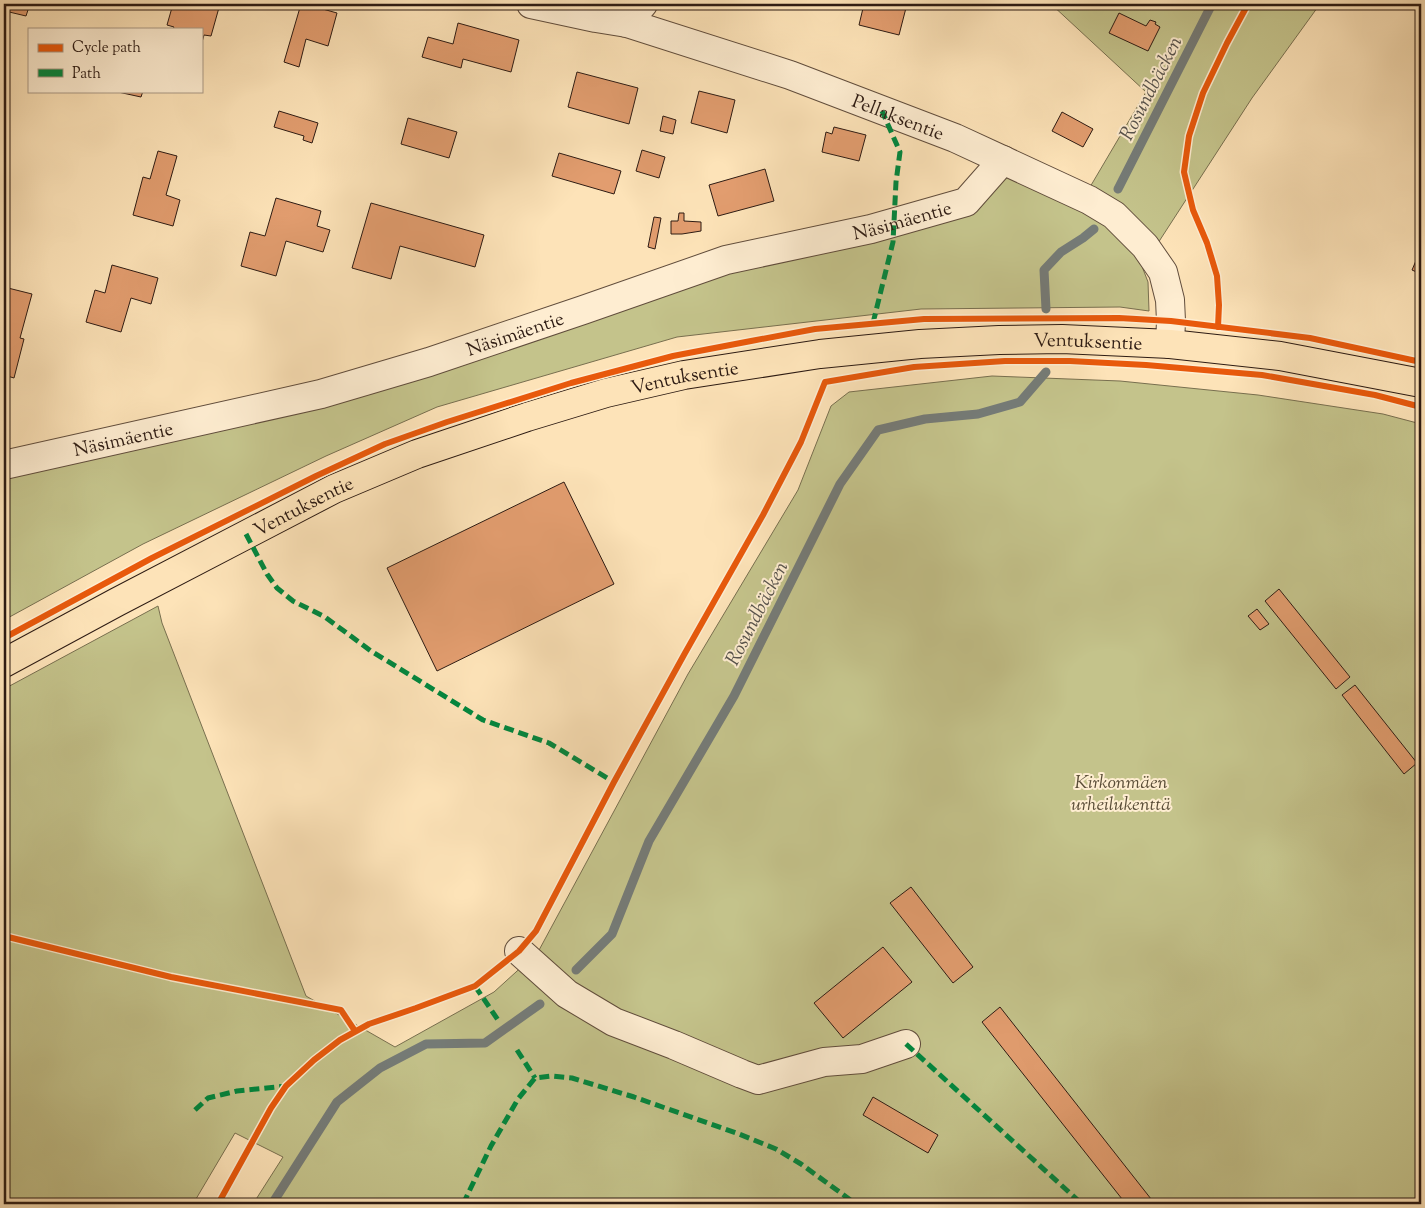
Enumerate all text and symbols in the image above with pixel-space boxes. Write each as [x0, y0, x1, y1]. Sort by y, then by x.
legend [28, 28, 202, 92]
water label: Rosundbäcken [1114, 31, 1191, 146]
text: Cycle path [72, 38, 141, 59]
text: Path [72, 64, 101, 85]
street label: Pellaksentie [848, 89, 948, 149]
street label: Näsimäentie [851, 196, 955, 249]
street label: Näsimäentie [463, 306, 568, 364]
street label: Ventuksentie [1033, 328, 1143, 359]
street label: Ventuksentie [628, 356, 741, 403]
street label: Näsimäentie [71, 416, 176, 465]
street label: Ventuksentie [249, 471, 358, 545]
water label: Rosundbäcken [720, 556, 797, 671]
park label: Kirkonmäen urheilukenttä [1071, 770, 1171, 819]

